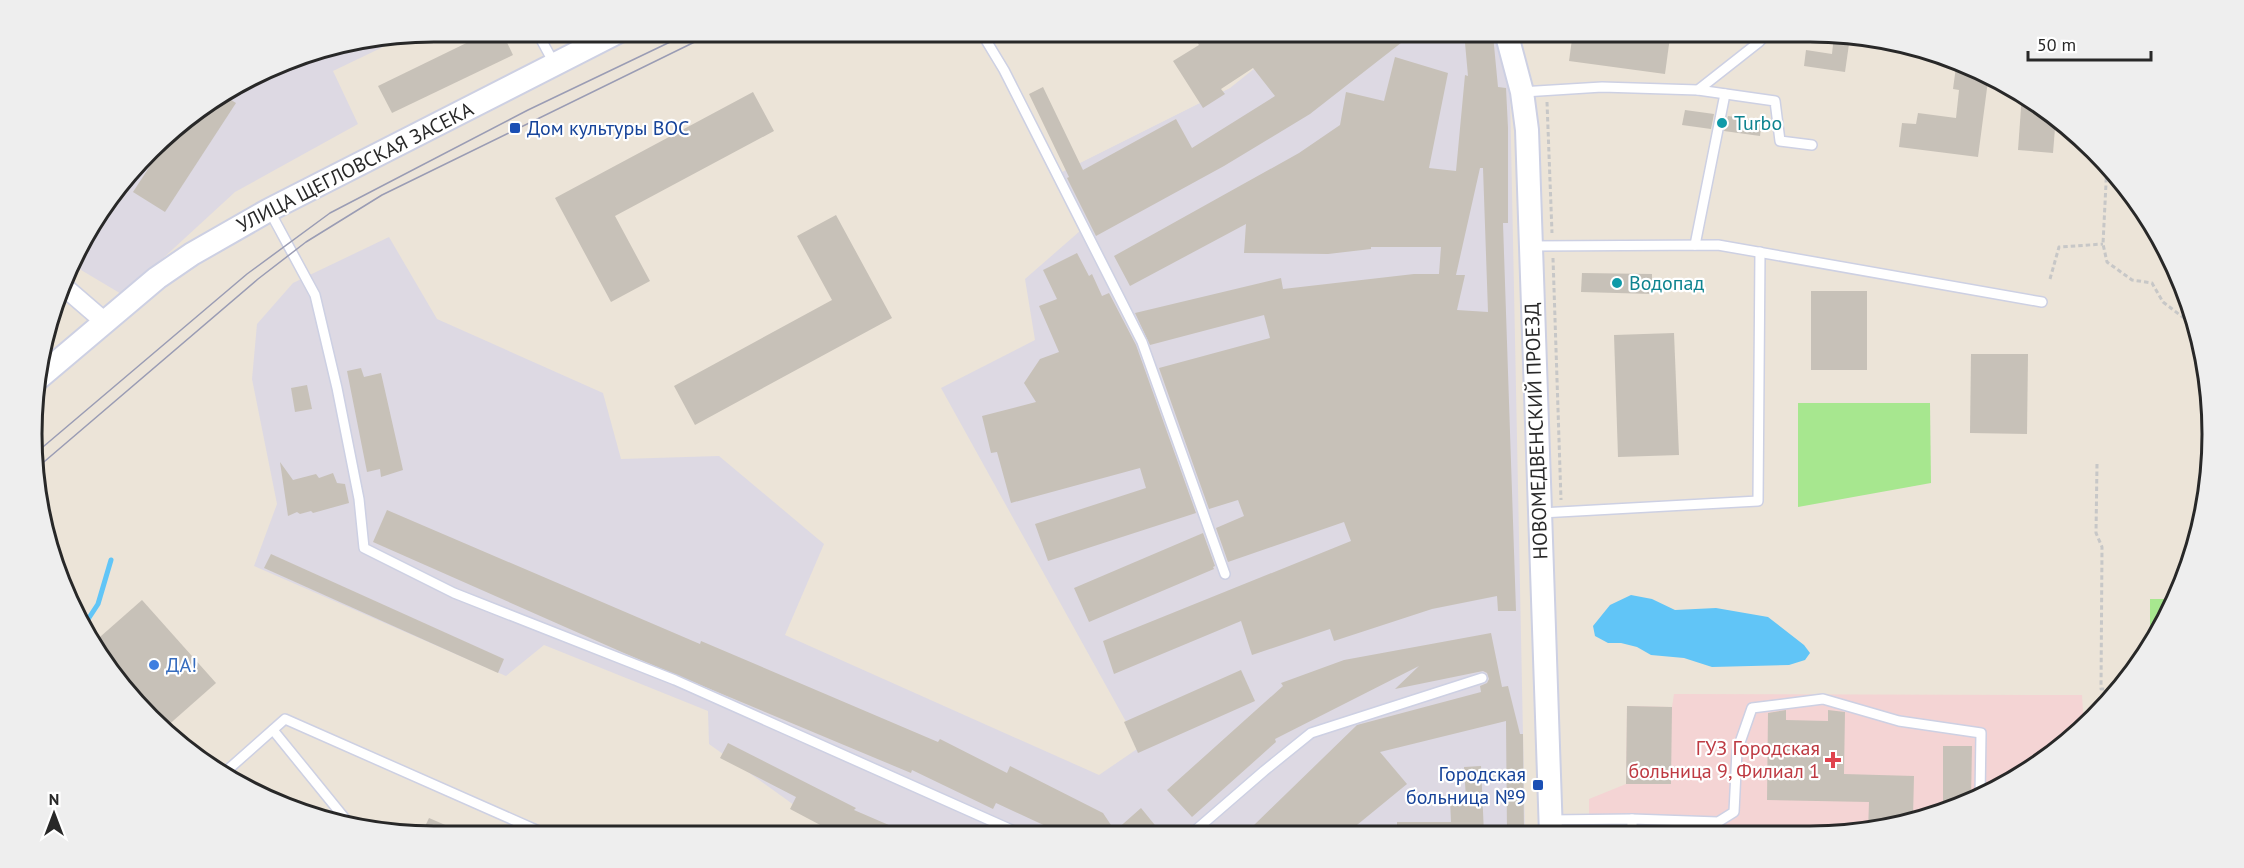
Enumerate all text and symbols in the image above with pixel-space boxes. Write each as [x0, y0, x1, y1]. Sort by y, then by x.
scale bar [2028, 24, 2151, 62]
text: 50 m [2037, 33, 2076, 56]
street label: УЛИЦА ЩЕГЛОВСКАЯ ЗАСЕКА [232, 96, 478, 238]
place label: Turbo [1734, 110, 1782, 136]
place label: Дом культуры ВОС [527, 115, 690, 141]
marker: Turbo [1715, 116, 1729, 130]
marker: Дом культуры ВОС [508, 121, 522, 135]
place label: Водопад [1629, 270, 1704, 296]
marker: Водопад [1610, 276, 1624, 290]
street label: НОВОМЕДВЕНСКИЙ ПРОЕЗД [1519, 302, 1553, 560]
place label: ДА! [166, 652, 197, 678]
marker: ДА! [147, 658, 161, 672]
place label: ГУЗ Городская больница 9, Филиал 1 [1629, 735, 1820, 784]
marker: ГУЗ Городская больница 9, Филиал 1 [1824, 751, 1842, 769]
place label: Городская больница №9 [1406, 761, 1526, 810]
marker: Городская больница №9 [1531, 778, 1545, 792]
north arrow [24, 784, 84, 844]
text: N [49, 789, 59, 809]

